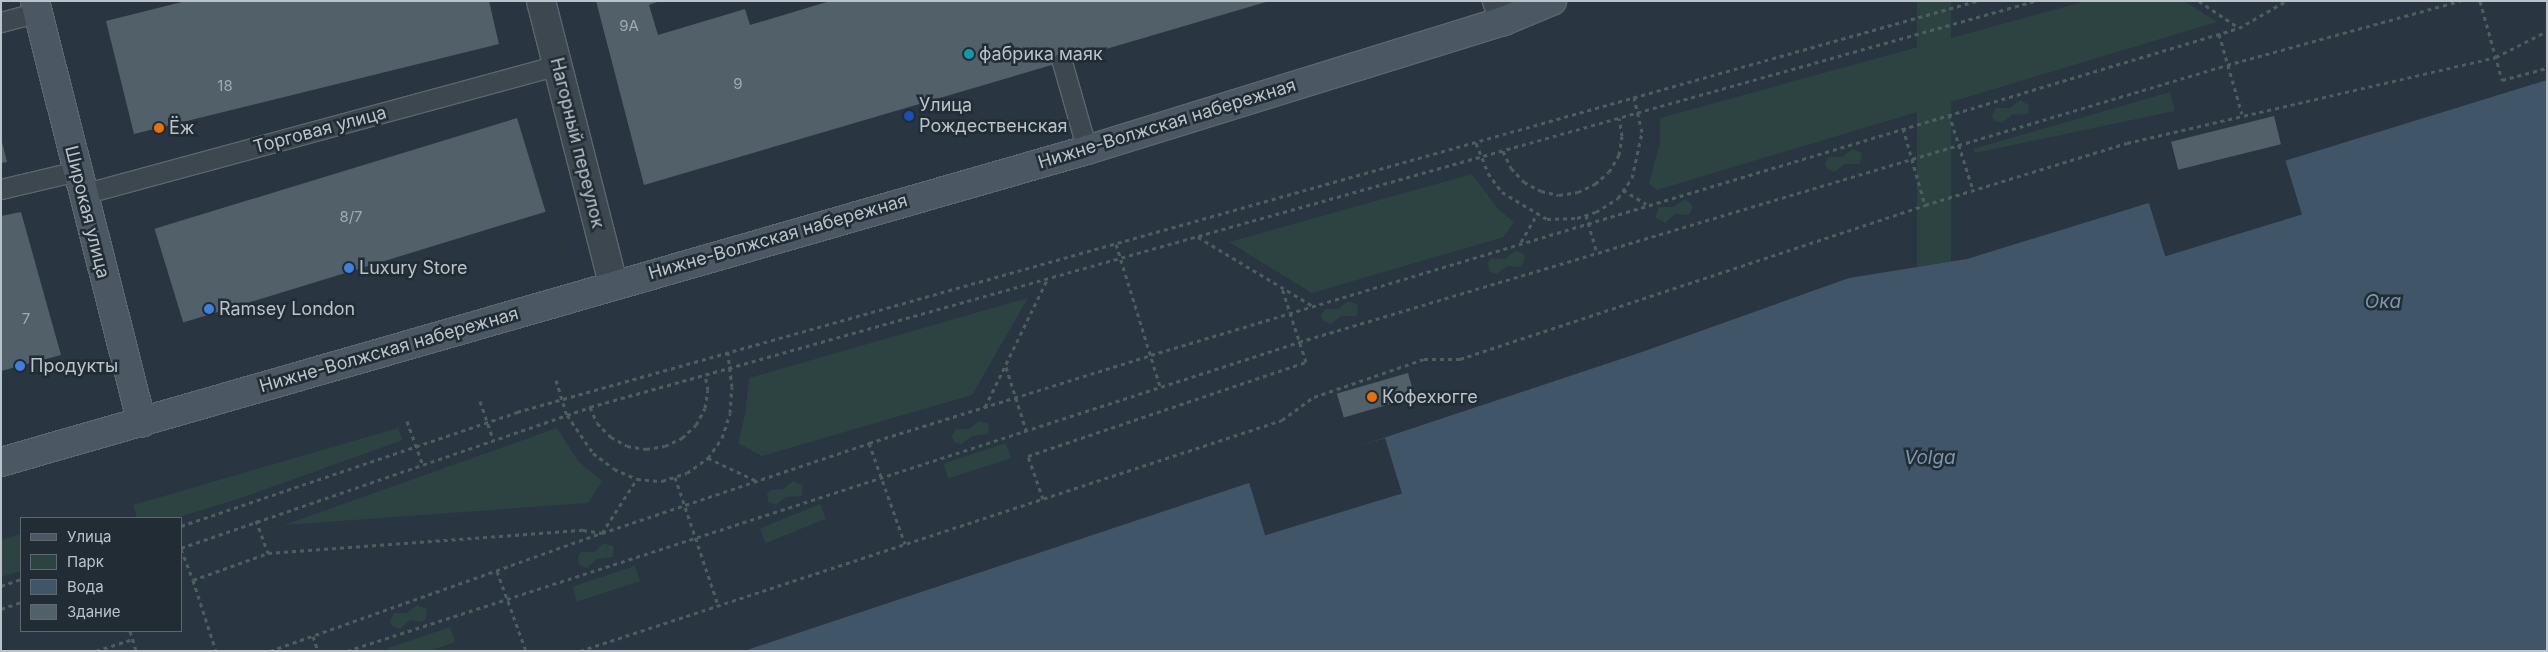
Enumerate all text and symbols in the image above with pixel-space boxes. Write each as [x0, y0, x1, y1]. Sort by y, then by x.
house number: 9А [619, 17, 639, 35]
place label: фабрика маяк [979, 43, 1103, 65]
marker: фабрика маяк [963, 48, 975, 60]
street label: Нагорный переулок [545, 56, 609, 230]
street label: Нижне-Волжская набережная [1035, 74, 1299, 174]
house number: 9 [733, 75, 743, 93]
house number: 18 [217, 77, 233, 95]
place label: Улица Рождественская [919, 95, 1068, 138]
street label: Торговая улица [251, 102, 389, 158]
marker: Улица Рождественская [903, 110, 915, 122]
place label: Ёж [169, 117, 194, 139]
marker: Ёж [153, 122, 165, 134]
street label: Широкая улица [60, 144, 114, 280]
street label: Нижне-Волжская набережная [646, 190, 910, 284]
house number: 8/7 [339, 208, 363, 226]
place label: Luxury Store [359, 257, 468, 279]
marker: Luxury Store [343, 262, 355, 274]
water label: Ока [2365, 291, 2401, 313]
place label: Ramsey London [219, 298, 355, 320]
marker: Ramsey London [203, 303, 215, 315]
street label: Нижне-Волжская набережная [257, 303, 521, 397]
house number: 7 [22, 310, 30, 328]
place label: Продукты [30, 355, 118, 377]
marker: Продукты [14, 360, 26, 372]
place label: Кофехюгге [1382, 386, 1478, 408]
marker: Кофехюгге [1366, 391, 1378, 403]
water label: Volga [1904, 447, 1956, 469]
legend [20, 517, 182, 632]
text: Улица [67, 527, 111, 546]
text: Парк [67, 552, 104, 571]
text: Вода [67, 577, 104, 596]
text: Здание [67, 602, 121, 621]

